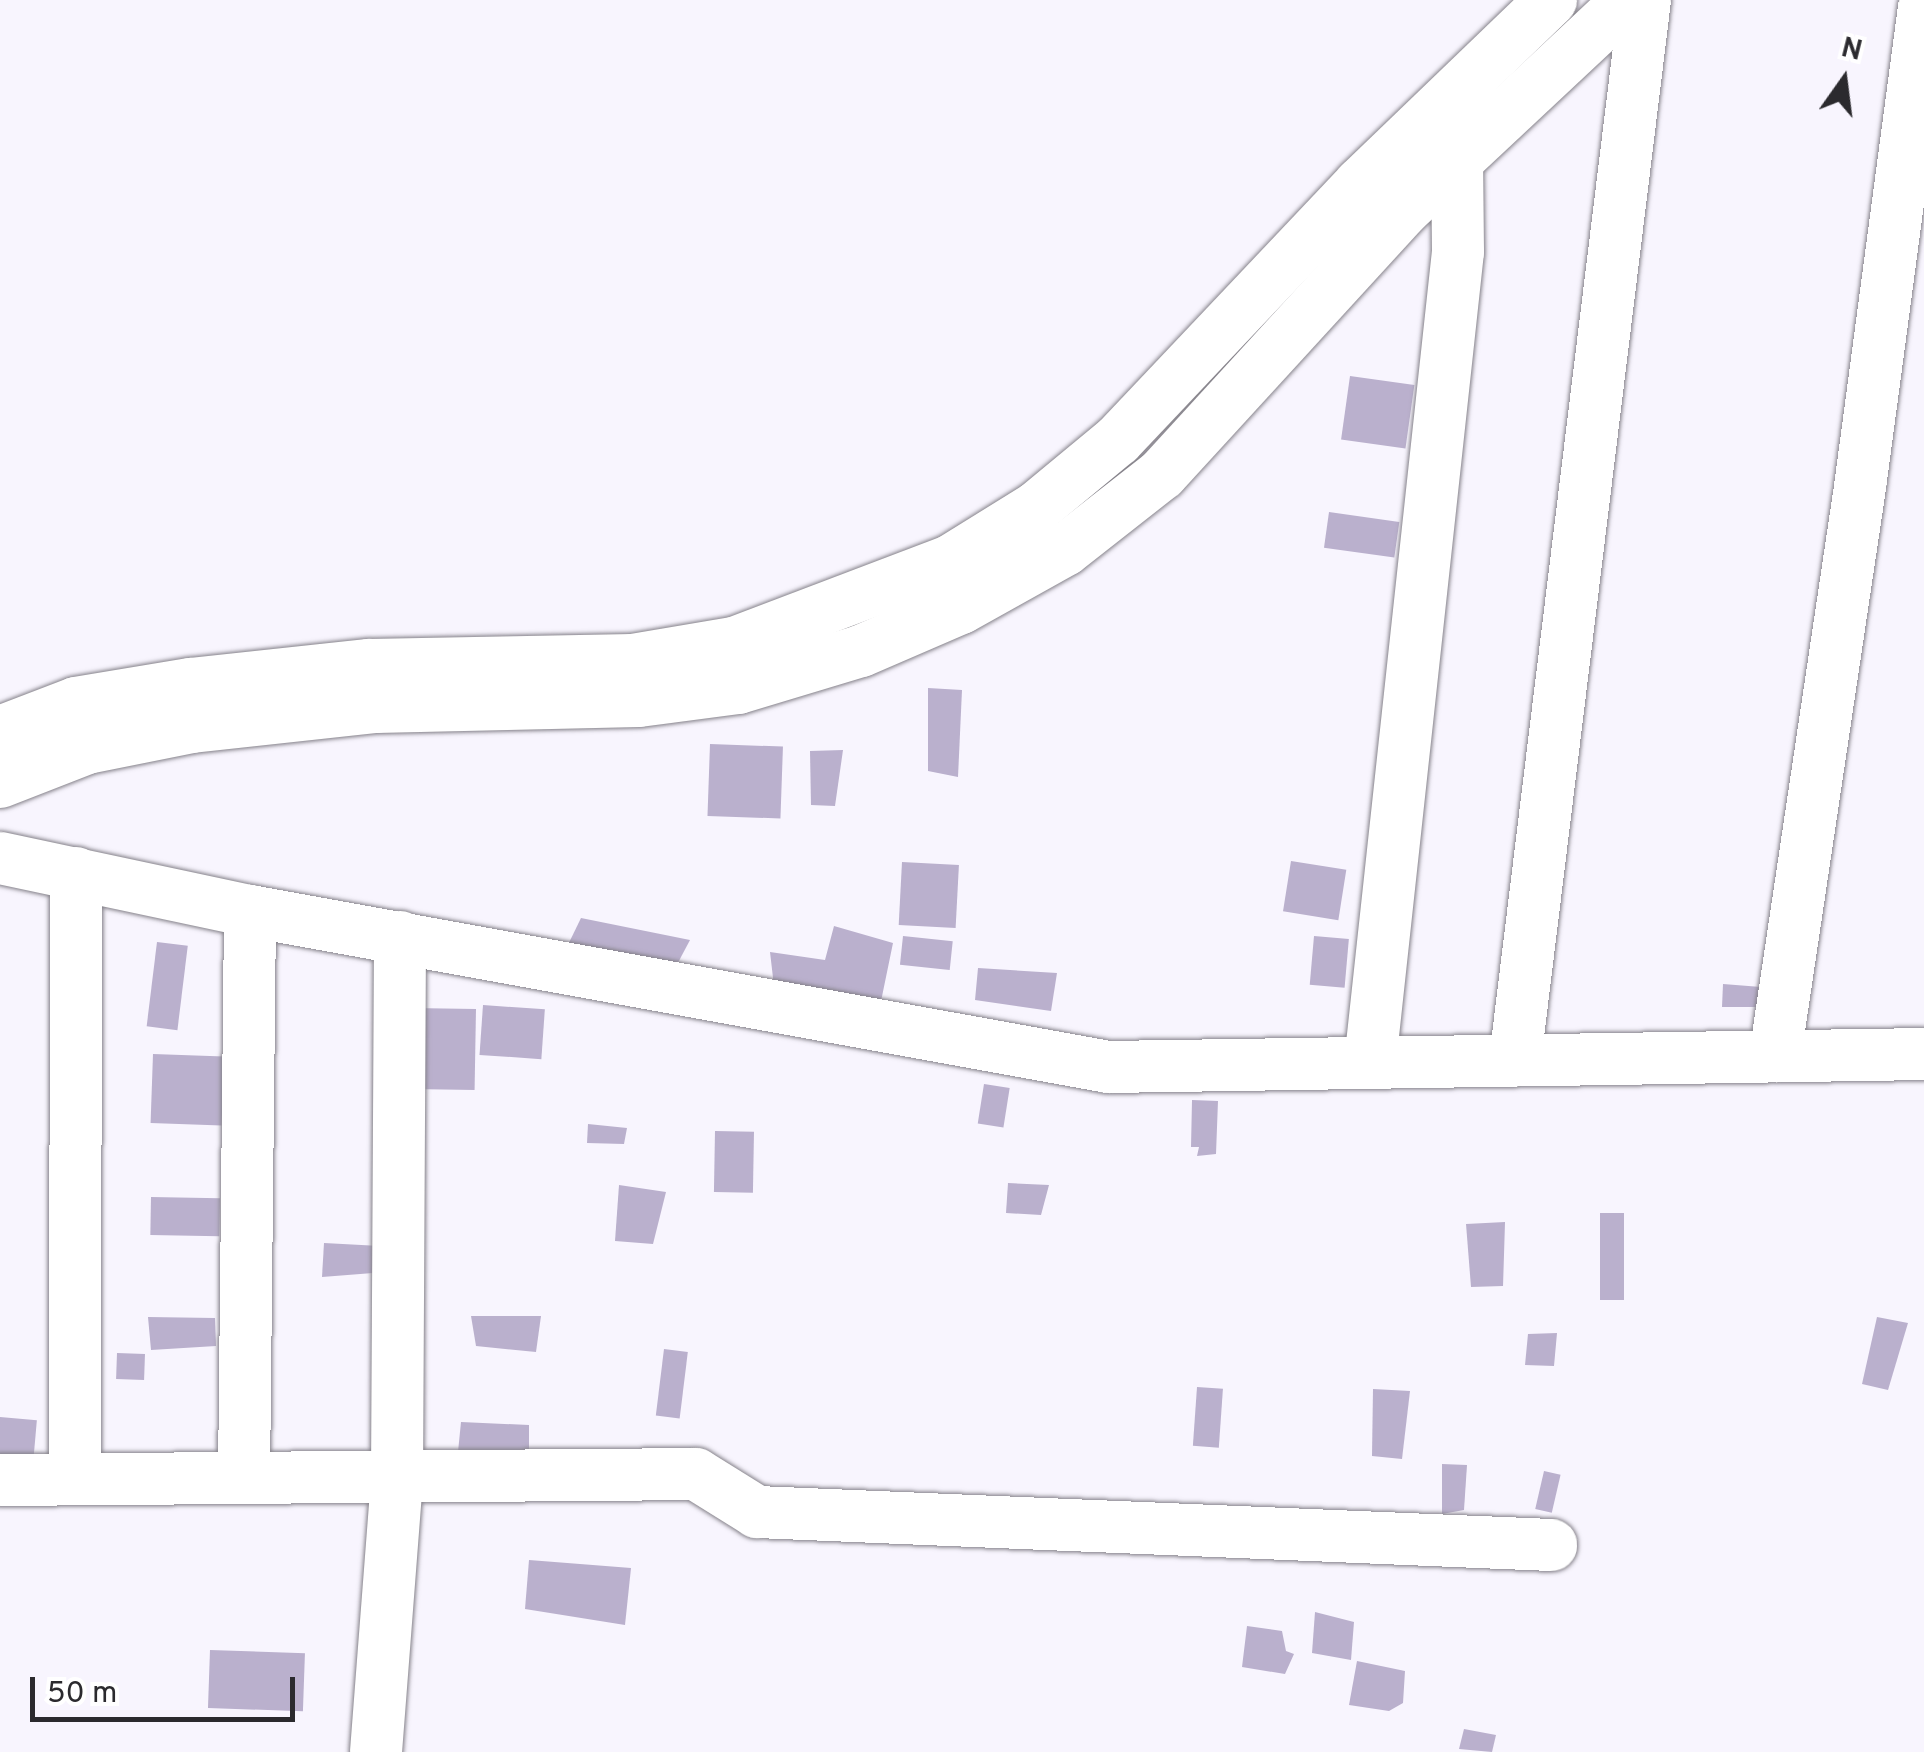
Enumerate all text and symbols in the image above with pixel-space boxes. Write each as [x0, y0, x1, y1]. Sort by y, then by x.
north arrow [1794, 30, 1894, 130]
text: N [1837, 31, 1865, 71]
scale bar [35, 1657, 300, 1719]
text: 50 m [47, 1676, 117, 1713]

